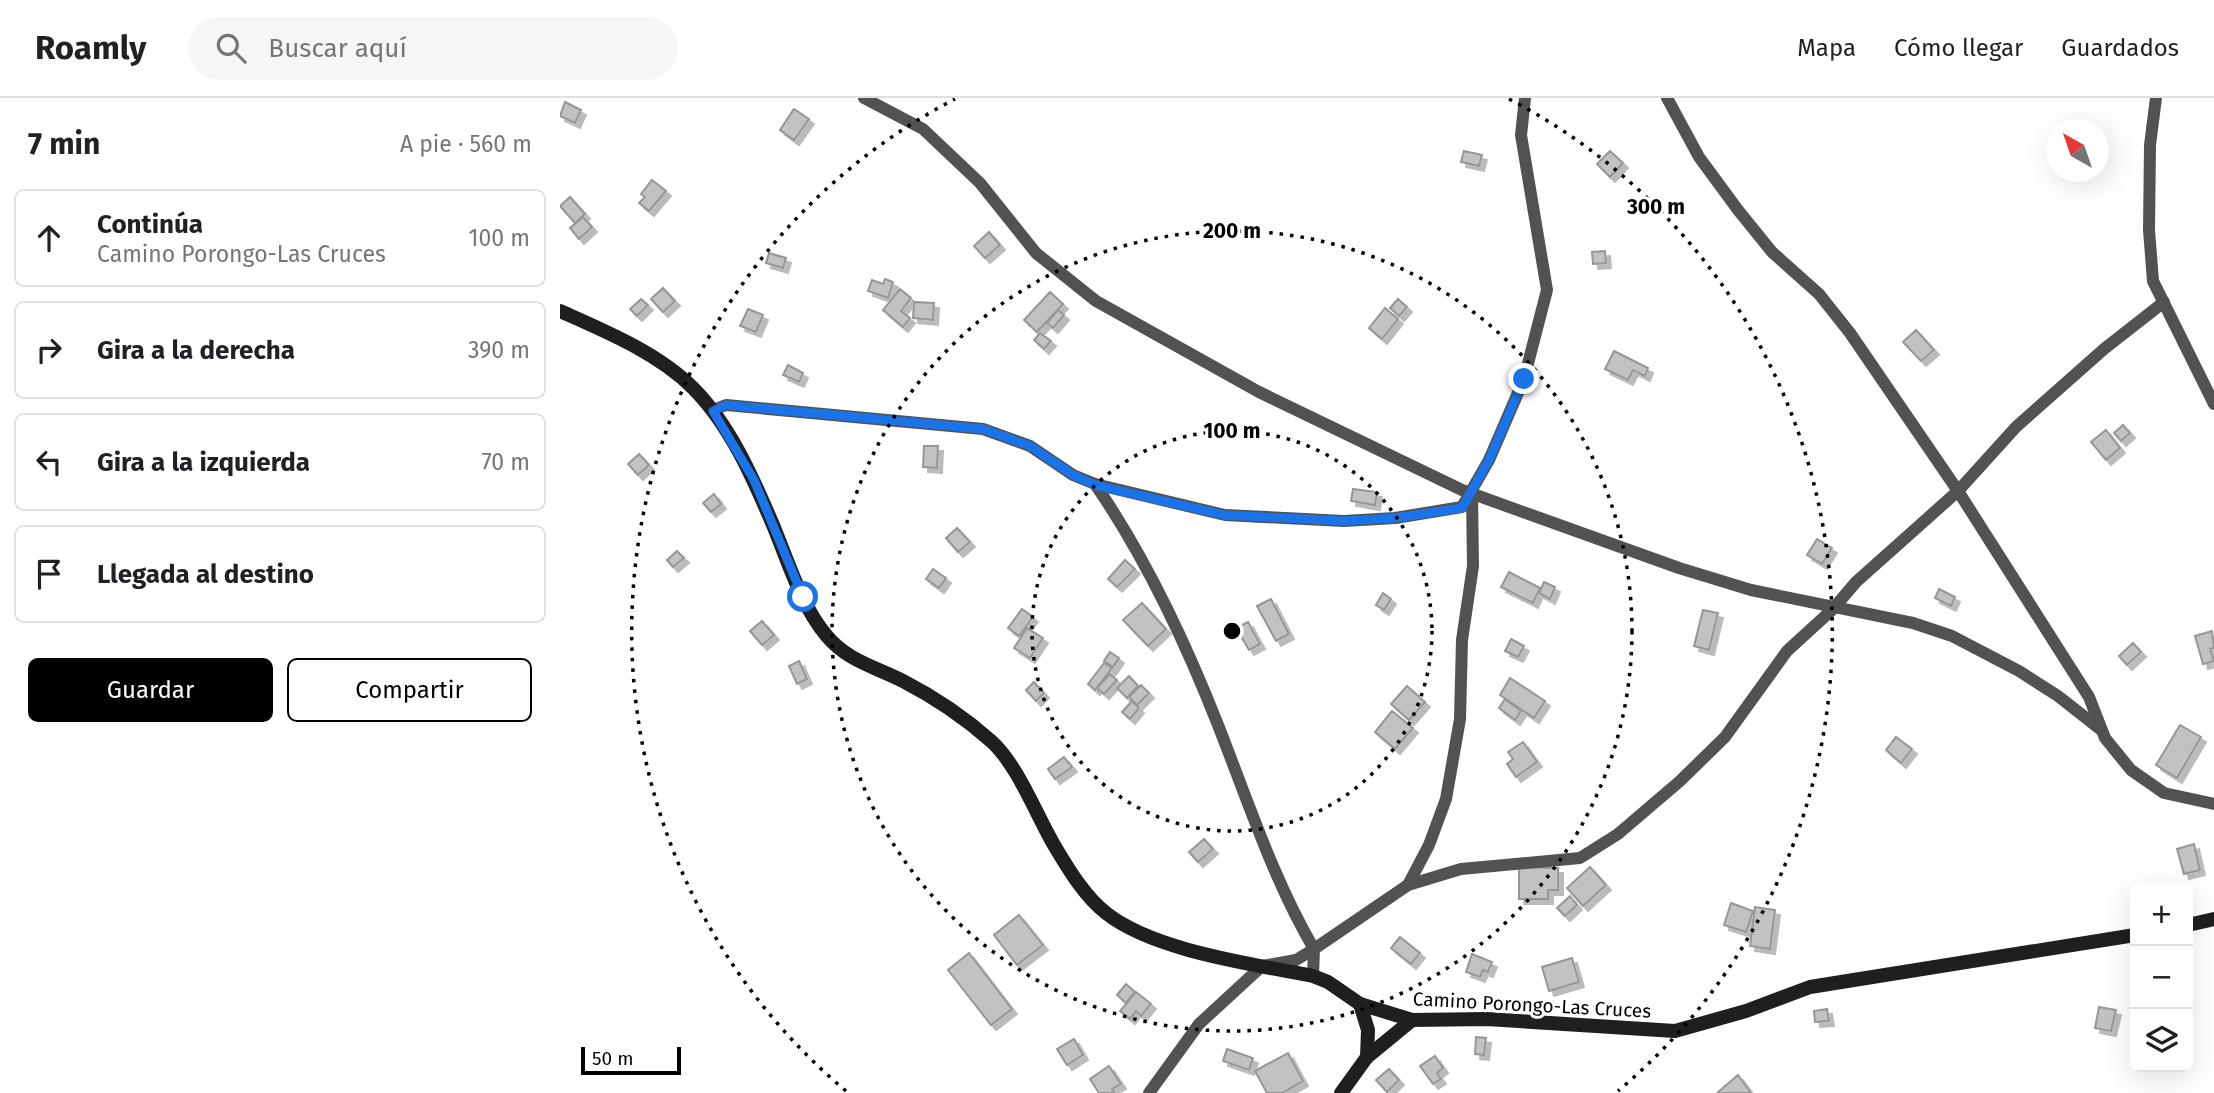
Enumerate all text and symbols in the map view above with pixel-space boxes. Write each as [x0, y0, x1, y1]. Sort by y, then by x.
search box [188, 17, 678, 80]
text: Roamly [35, 28, 146, 68]
icon: search [212, 29, 250, 67]
text: Buscar aquí [268, 33, 407, 64]
text: Mapa [1797, 34, 1856, 62]
text: Cómo llegar [1894, 34, 2023, 62]
text: Guardados [2061, 34, 2179, 62]
north arrow [2046, 119, 2109, 182]
text: 7 min [28, 126, 100, 162]
text: A pie · 560 m [400, 130, 532, 158]
text: 300 m [1626, 194, 1685, 220]
text: Continúa [97, 209, 203, 240]
text: 200 m [1203, 218, 1261, 244]
icon: ahead [30, 219, 68, 257]
text: 100 m [469, 224, 530, 252]
text: Camino Porongo-Las Cruces [97, 240, 386, 268]
icon: right [30, 331, 68, 369]
text: Gira a la derecha [97, 335, 295, 366]
text: 390 m [468, 336, 530, 364]
route end [1508, 363, 1539, 394]
text: 100 m [1203, 418, 1261, 444]
icon: left [30, 443, 68, 481]
text: Gira a la izquierda [97, 447, 310, 478]
text: 70 m [481, 448, 530, 476]
icon: arrive [30, 555, 68, 593]
text: Llegada al destino [97, 559, 314, 590]
route start [787, 581, 818, 612]
centre of rings [1220, 619, 1244, 643]
button: Guardar [28, 658, 273, 722]
button: Compartir [287, 658, 532, 722]
map controls [2130, 883, 2193, 1072]
button: + [2130, 883, 2193, 946]
button: − [2130, 946, 2193, 1009]
street label: Camino Porongo-Las Cruces [1412, 987, 1652, 1023]
button: layers [2130, 1009, 2193, 1072]
scale bar [581, 1044, 681, 1076]
text: 50 m [592, 1047, 633, 1070]

